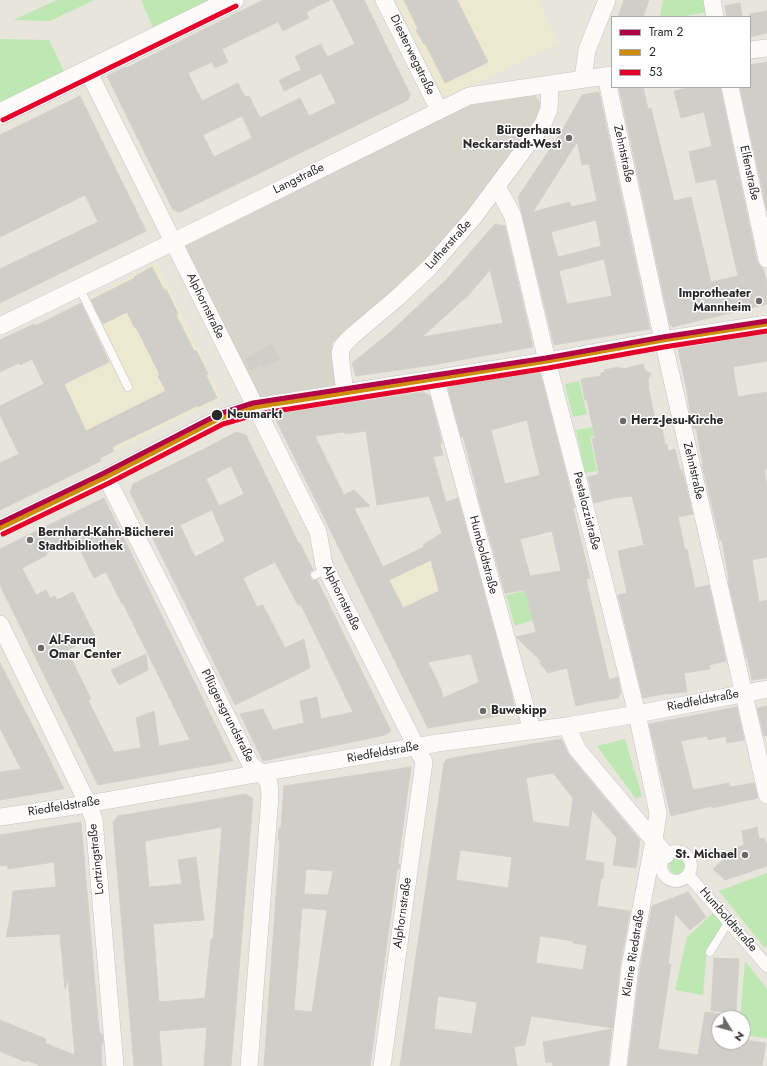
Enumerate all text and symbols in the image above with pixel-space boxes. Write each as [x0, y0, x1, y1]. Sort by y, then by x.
street label: Diesterwegstraße [386, 13, 438, 97]
legend [611, 16, 751, 88]
text: Tram 2 [649, 23, 683, 41]
text: 2 [649, 43, 656, 61]
text: 53 [649, 63, 662, 81]
place label: Bürgerhaus Neckarstadt-West [463, 124, 561, 152]
street label: Zehntstraße [610, 124, 636, 184]
marker: Bürgerhaus Neckarstadt-West [564, 133, 574, 143]
street label: Elfenstraße [736, 144, 762, 202]
street label: Langstraße [271, 161, 327, 197]
street label: Lutherstraße [423, 217, 475, 273]
street label: Alphornstraße [183, 271, 227, 341]
place label: Improtheater Mannheim [678, 287, 751, 315]
marker: Improtheater Mannheim [754, 296, 764, 306]
marker: Neumarkt [210, 408, 224, 422]
place label: Neumarkt [227, 408, 282, 422]
place label: Herz-Jesu-Kirche [631, 414, 723, 428]
marker: Herz-Jesu-Kirche [618, 416, 628, 426]
street label: Zehntstraße [679, 441, 707, 501]
street label: Pestalozzistraße [569, 470, 603, 552]
street label: Humboldtstraße [466, 514, 500, 596]
place label: Bernhard-Kahn-Bücherei Stadtbibliothek [38, 526, 174, 554]
marker: Bernhard-Kahn-Bücherei Stadtbibliothek [25, 535, 35, 545]
street label: Alphornstraße [319, 563, 363, 633]
place label: Al-Faruq Omar Center [49, 634, 122, 662]
marker: Al-Faruq Omar Center [36, 643, 46, 653]
street label: Pflügersgrundstraße [197, 667, 257, 765]
street label: Riedfeldstraße [666, 687, 740, 715]
place label: Buwekipp [491, 704, 547, 718]
marker: Buwekipp [478, 706, 488, 716]
street label: Riedfeldstraße [346, 740, 420, 766]
street label: Riedfeldstraße [27, 794, 101, 820]
street label: Lortzingstraße [86, 823, 108, 895]
place label: St. Michael [675, 848, 737, 862]
marker: St. Michael [740, 850, 750, 860]
street label: Alphornstraße [391, 877, 415, 949]
street label: Humboldtstraße [696, 885, 760, 955]
street label: Kleine Riedstraße [620, 908, 648, 998]
north arrow [711, 1010, 751, 1050]
text: N [731, 1028, 749, 1045]

